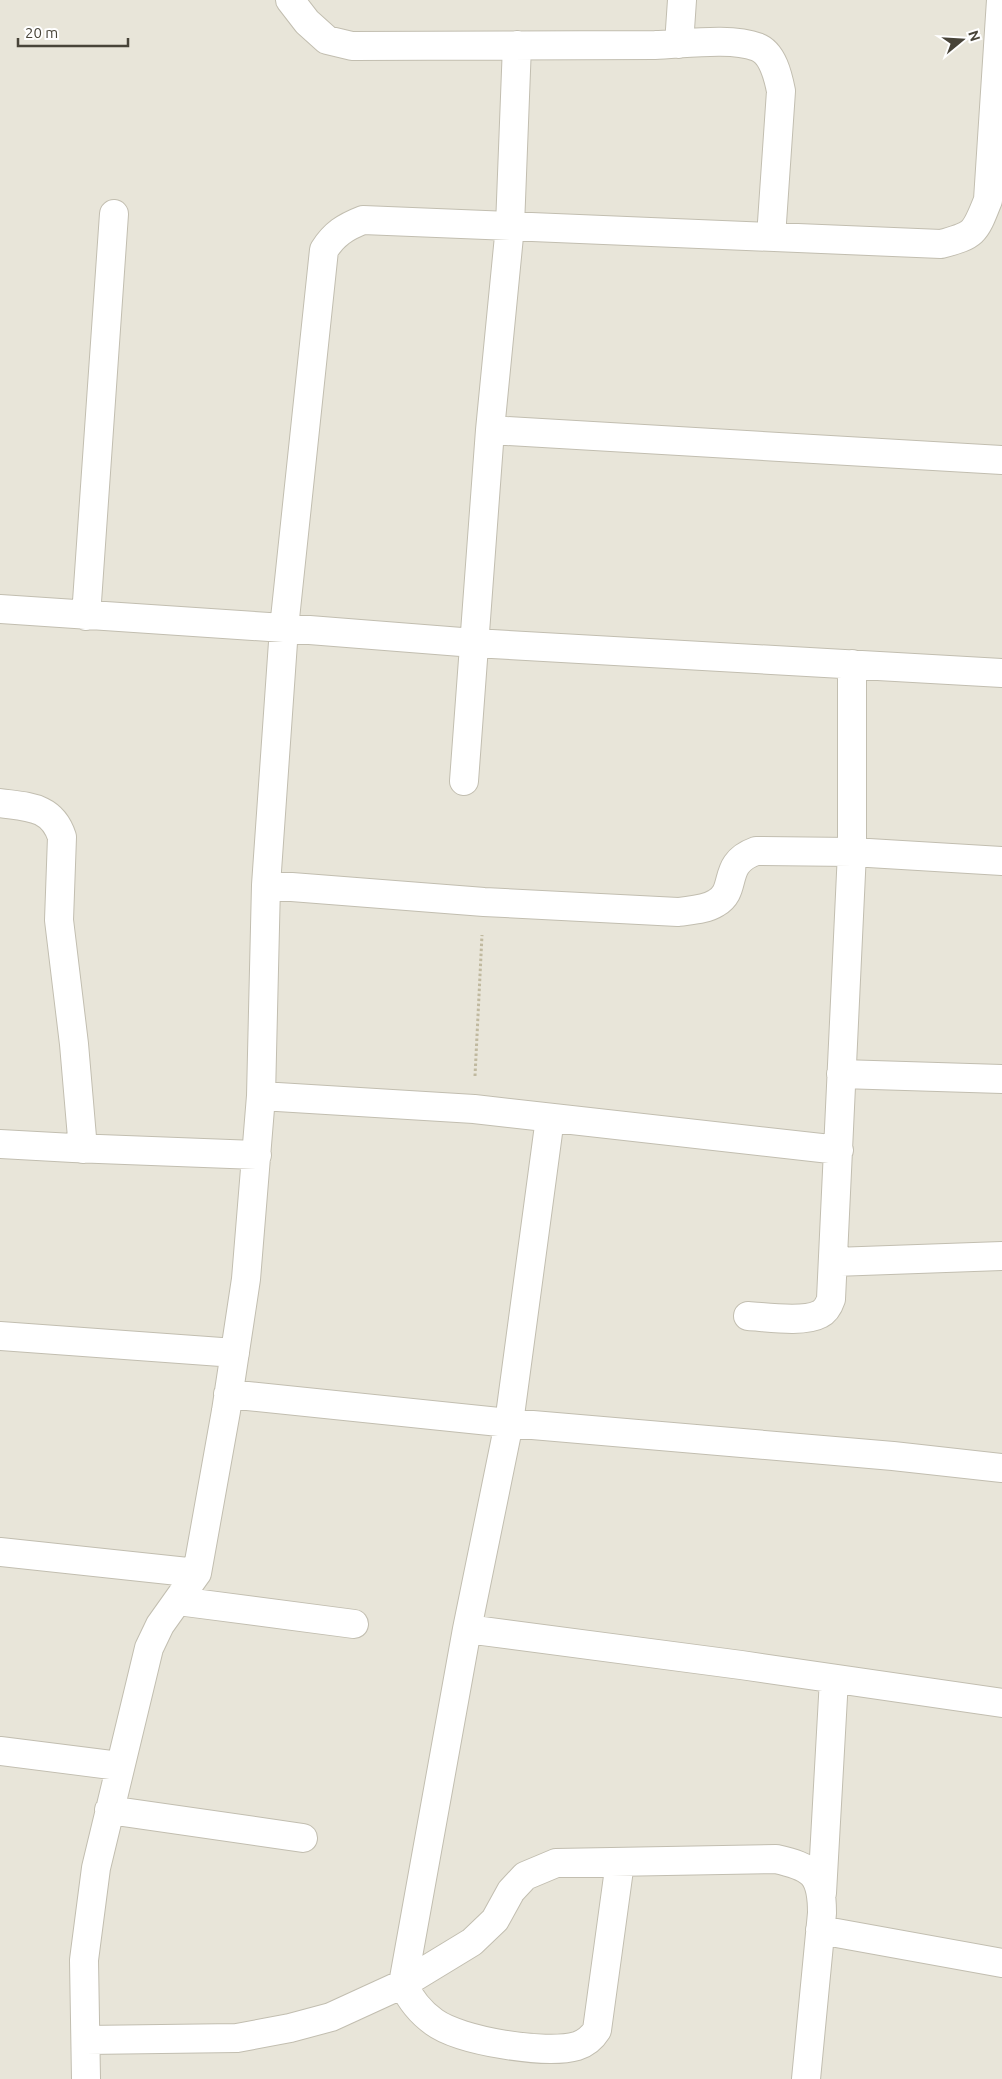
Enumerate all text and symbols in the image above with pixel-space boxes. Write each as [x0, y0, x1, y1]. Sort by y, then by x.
scale bar [18, 15, 128, 47]
north arrow [937, 15, 987, 65]
text: 20 m [25, 24, 58, 41]
text: N [965, 29, 984, 43]

